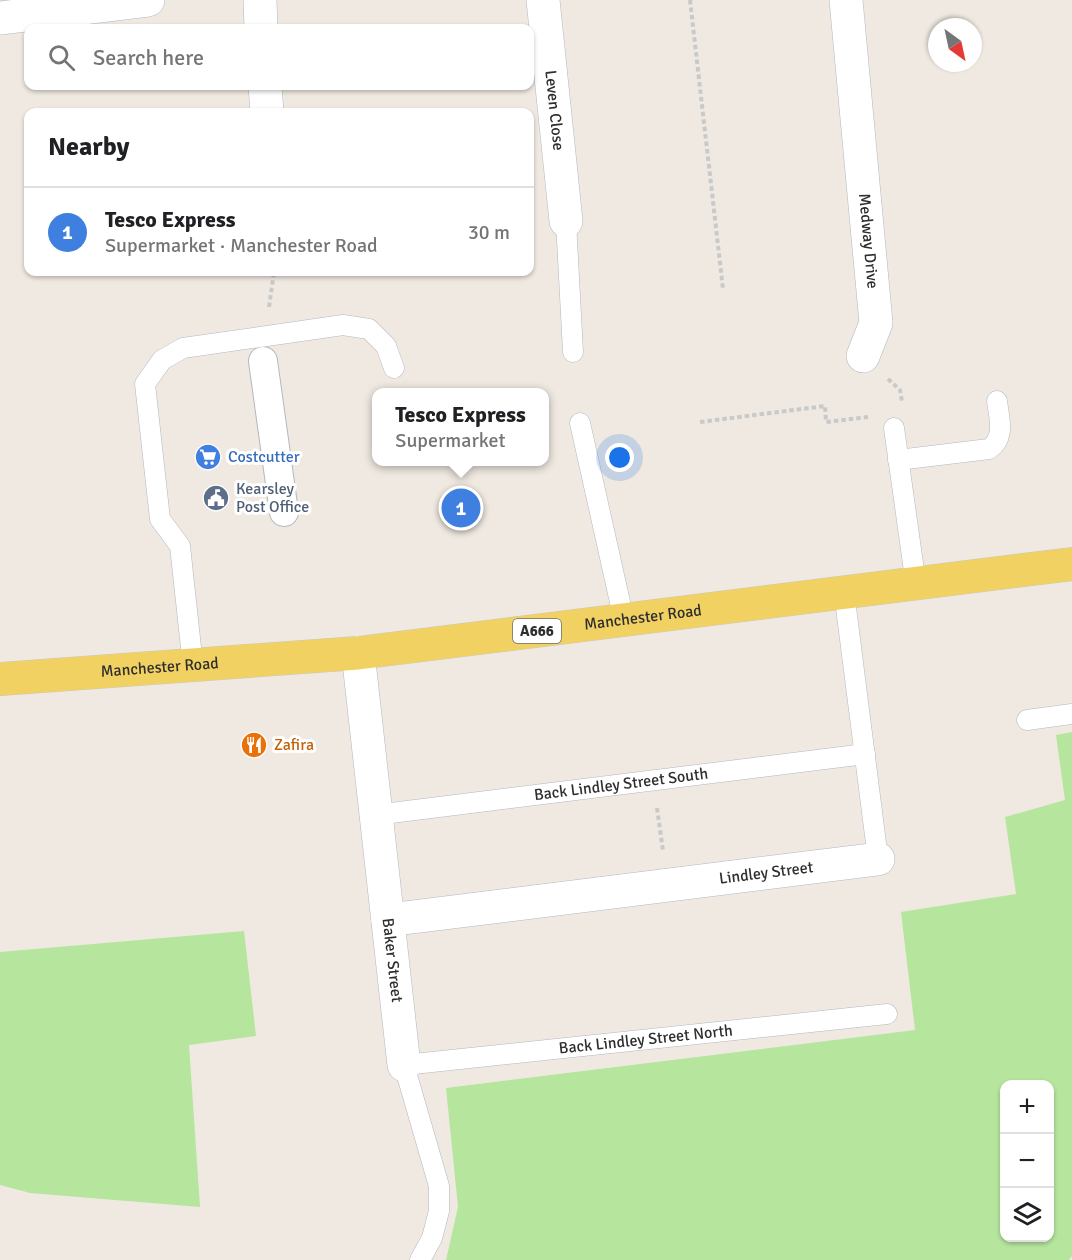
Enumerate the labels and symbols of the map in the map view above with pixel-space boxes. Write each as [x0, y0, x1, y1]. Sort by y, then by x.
north arrow [928, 18, 982, 72]
street label: Leven Close [540, 69, 569, 152]
street label: Medway Drive [854, 192, 883, 289]
supermarket icon: Costcutter [193, 442, 223, 472]
your location [605, 443, 634, 472]
place label: Costcutter [228, 447, 300, 467]
place label: Kearsley Post Office [236, 479, 309, 517]
public building icon: Kearsley Post Office [201, 483, 231, 513]
pin: 1 [442, 486, 480, 530]
street label: Manchester Road [583, 600, 703, 635]
road number: A666 [513, 619, 561, 643]
street label: Manchester Road [100, 653, 219, 682]
restaurant icon: Zafira [239, 730, 269, 760]
place label: Zafira [274, 735, 314, 755]
street label: Back Lindley Street South [533, 764, 709, 805]
street label: Lindley Street [718, 857, 815, 889]
street label: Baker Street [378, 917, 407, 1004]
street label: Back Lindley Street North [558, 1020, 734, 1059]

